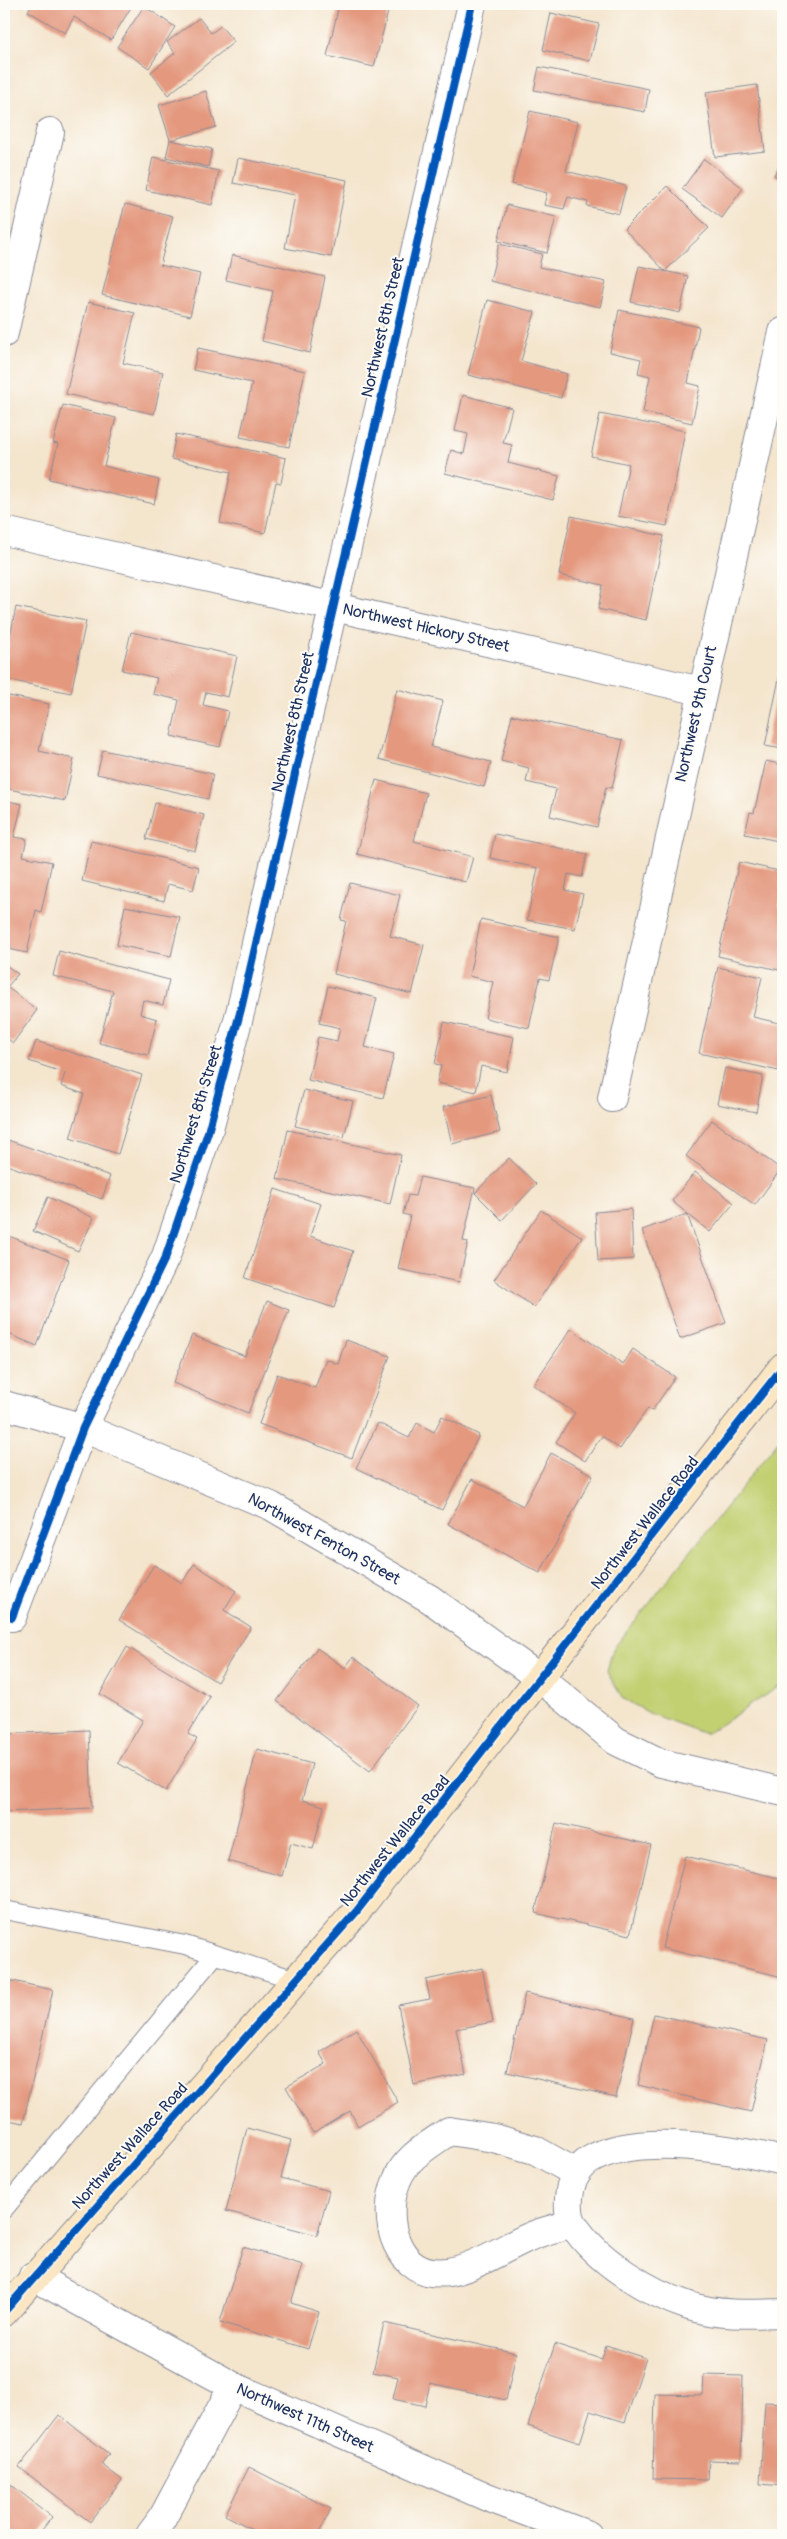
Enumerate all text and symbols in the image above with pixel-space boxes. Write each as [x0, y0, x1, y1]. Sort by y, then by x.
street label: Northwest 8th Street [357, 254, 409, 399]
street label: Northwest Hickory Street [341, 599, 512, 657]
street label: Northwest 9th Court [671, 643, 722, 784]
street label: Northwest 8th Street [267, 649, 319, 794]
street label: Northwest 8th Street [165, 1042, 227, 1186]
street label: Northwest Wallace Road [587, 1452, 703, 1594]
street label: Northwest Fenton Street [244, 1489, 404, 1590]
street label: Northwest Wallace Road [336, 1771, 454, 1911]
street label: Northwest Wallace Road [68, 2079, 192, 2213]
street label: Northwest 11th Street [233, 2379, 377, 2457]

